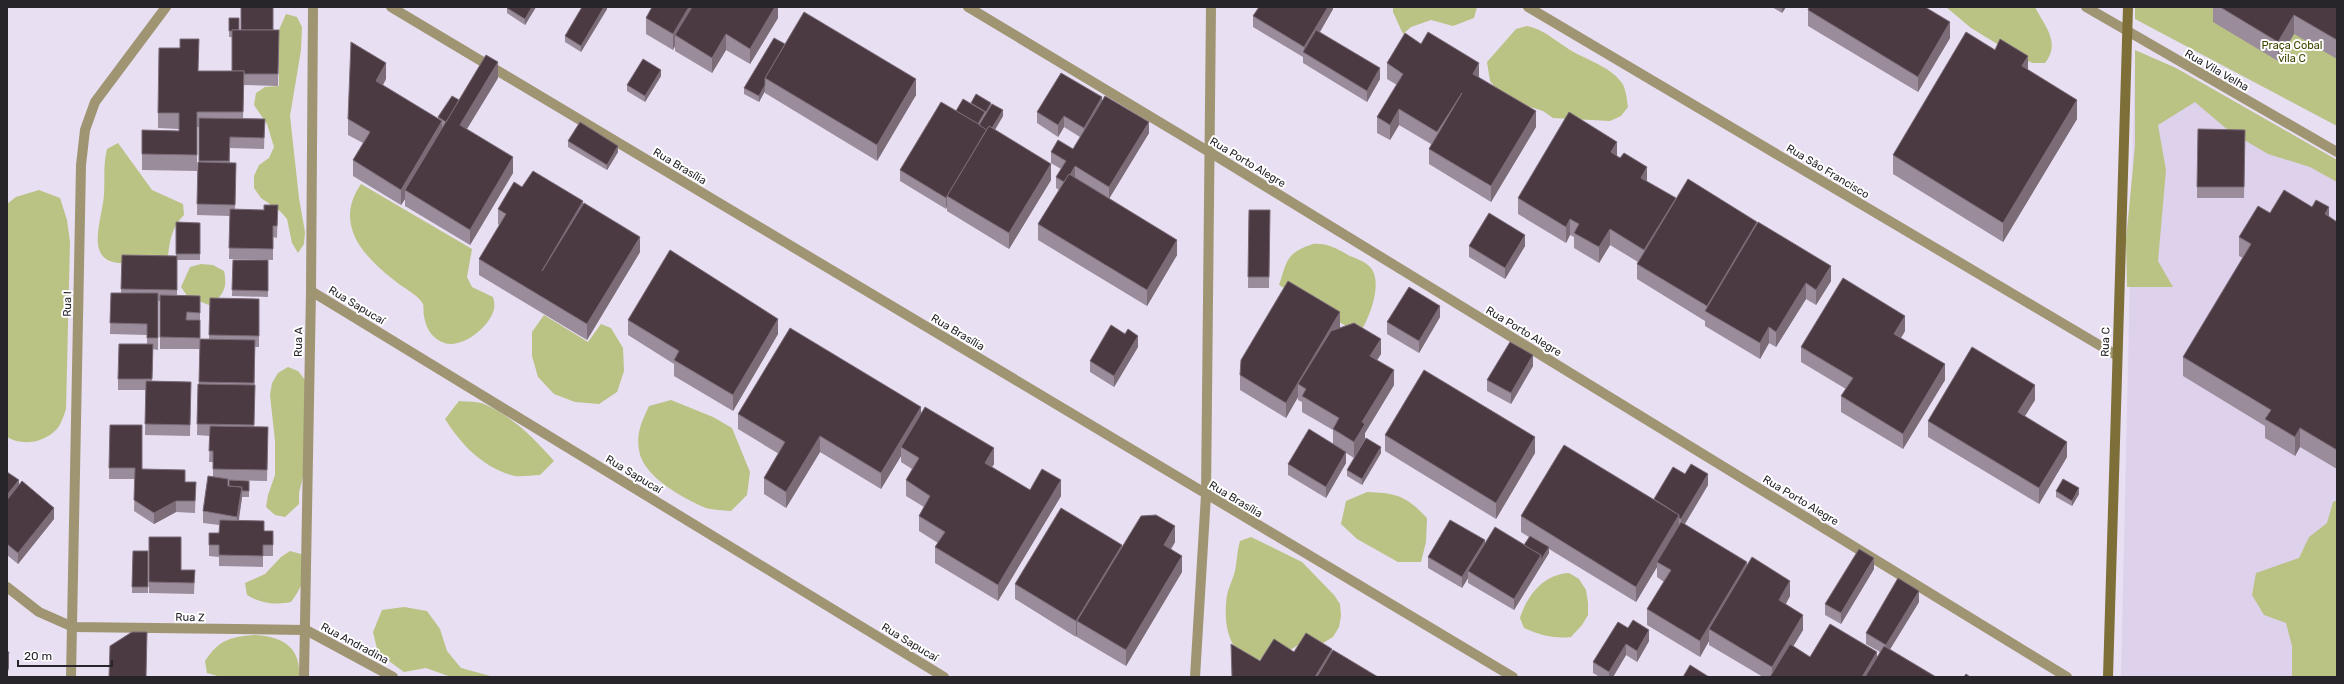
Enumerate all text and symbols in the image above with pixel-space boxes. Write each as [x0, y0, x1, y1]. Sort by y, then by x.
park label: Praça Cobal vila C [2262, 39, 2323, 65]
street label: Rua Vila Velha [2183, 47, 2251, 94]
street label: Rua Porto Alegre [1207, 135, 1288, 190]
street label: Rua São Francisco [1784, 142, 1872, 201]
street label: Rua Brasília [651, 145, 709, 187]
street label: Rua Sapucaí [326, 284, 388, 328]
street label: Rua I [61, 291, 74, 317]
street label: Rua Porto Alegre [1483, 304, 1564, 359]
street label: Rua Brasília [929, 311, 987, 353]
street label: Rua A [292, 326, 305, 357]
street label: Rua C [2098, 327, 2113, 357]
street label: Rua Sapucaí [603, 453, 665, 497]
street label: Rua Porto Alegre [1760, 473, 1841, 528]
street label: Rua Brasília [1207, 478, 1265, 520]
street label: Rua Z [175, 611, 205, 624]
street label: Rua Andradina [319, 620, 391, 667]
street label: Rua Sapucaí [879, 621, 941, 665]
scale bar [18, 642, 112, 668]
text: 20 m [24, 649, 52, 663]

